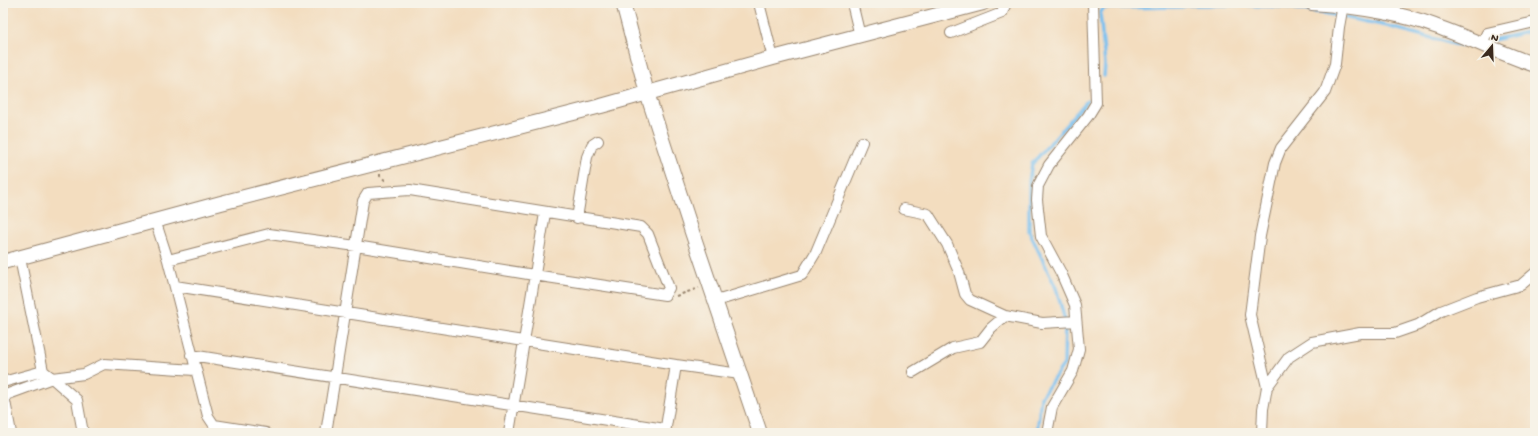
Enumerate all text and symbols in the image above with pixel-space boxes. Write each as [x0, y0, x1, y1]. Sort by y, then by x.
north arrow [1472, 26, 1512, 66]
text: N [1489, 32, 1500, 45]

